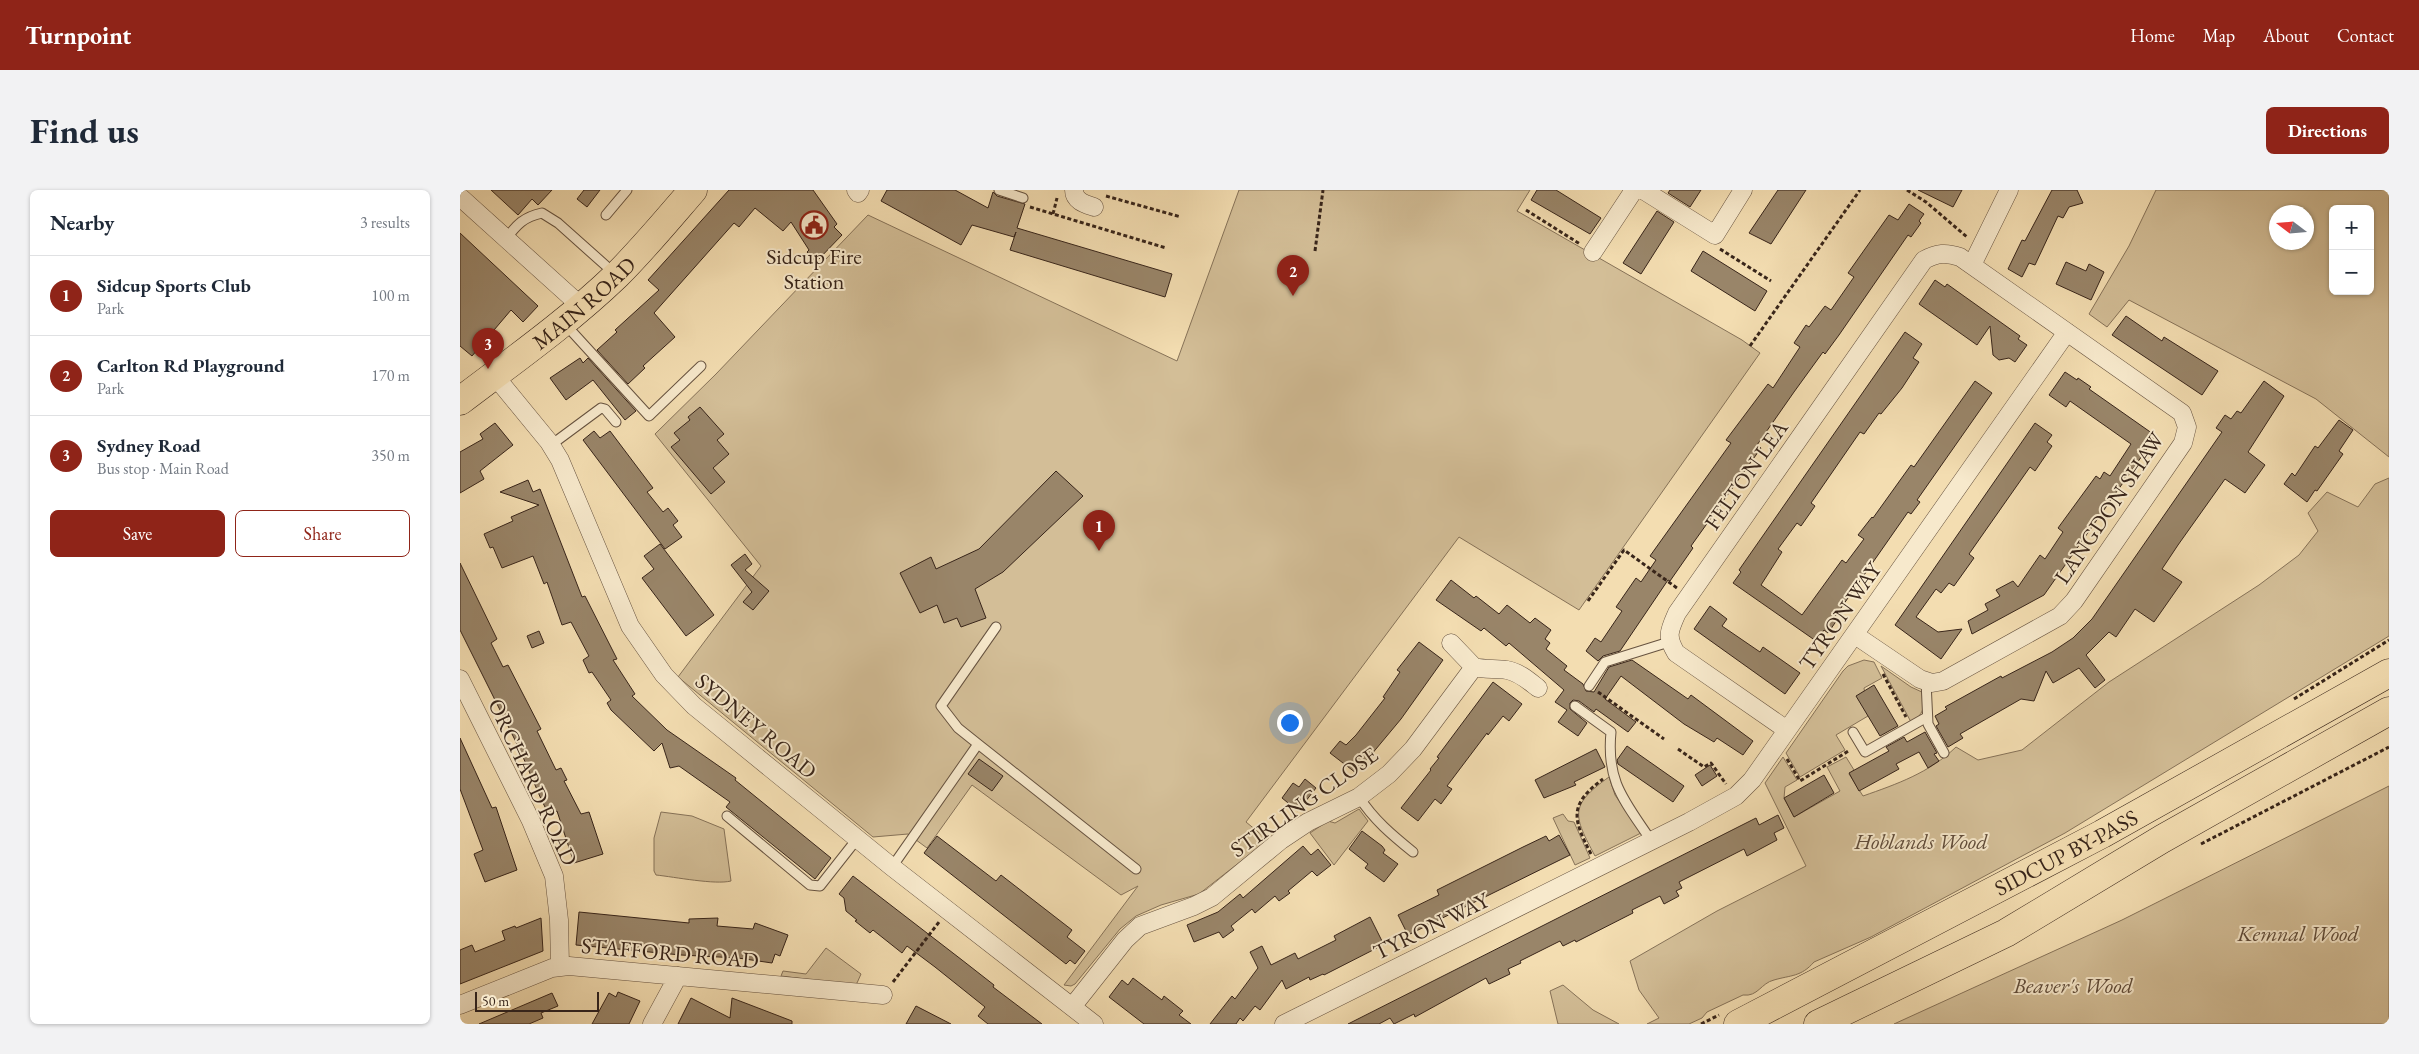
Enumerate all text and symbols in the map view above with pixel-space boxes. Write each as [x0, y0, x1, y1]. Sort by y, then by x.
text: Turnpoint [25, 20, 131, 51]
text: Home [2130, 24, 2175, 47]
text: Map [2203, 24, 2235, 47]
text: About [2263, 24, 2309, 47]
text: Contact [2337, 24, 2394, 47]
button: Directions [2266, 107, 2389, 154]
text: Find us [30, 108, 139, 153]
north arrow [2269, 205, 2314, 250]
map controls [2329, 205, 2374, 295]
button: + [2329, 205, 2374, 250]
text: Nearby [50, 209, 114, 236]
public building icon: Sidcup Fire Station [799, 210, 829, 240]
text: 3 results [360, 212, 410, 233]
place label: Sidcup Fire Station [766, 242, 862, 296]
street label: MAIN ROAD [526, 250, 642, 356]
button: − [2329, 250, 2374, 295]
pin: 2 [1277, 255, 1309, 296]
text: Sidcup Sports Club [97, 273, 251, 298]
text: 1 [62, 285, 70, 306]
text: 100 m [371, 285, 410, 306]
text: Park [97, 298, 124, 319]
pin: 3 [472, 328, 504, 369]
text: Carlton Rd Playground [97, 353, 285, 378]
text: 2 [62, 365, 70, 386]
text: 170 m [371, 365, 410, 386]
text: Park [97, 378, 124, 399]
street label: FELTON LEA [1698, 414, 1795, 535]
street label: LANGDON SHAW [2047, 426, 2171, 590]
text: Sydney Road [97, 433, 201, 458]
text: 3 [62, 445, 70, 466]
text: 350 m [371, 445, 410, 466]
text: Bus stop · Main Road [97, 458, 229, 479]
button: Save [50, 510, 225, 557]
button: Share [235, 510, 410, 557]
pin: 1 [1083, 510, 1115, 551]
street label: TYRON WAY [1792, 555, 1889, 676]
street label: SYDNEY ROAD [689, 667, 823, 785]
street label: ORCHARD ROAD [482, 694, 584, 870]
your location [1277, 710, 1303, 736]
street label: STIRLING CLOSE [1224, 740, 1384, 864]
street label: SIDCUP BY-PASS [1989, 802, 2143, 902]
park label: Hoblands Wood [1853, 827, 1988, 856]
street label: TYRON WAY [1368, 885, 1495, 967]
park label: Kemnal Wood [2236, 919, 2359, 948]
street label: STAFFORD ROAD [580, 931, 760, 975]
park label: Beaver's Wood [2012, 971, 2134, 1000]
scale bar [475, 989, 599, 1012]
text: 50 m [482, 992, 509, 1010]

